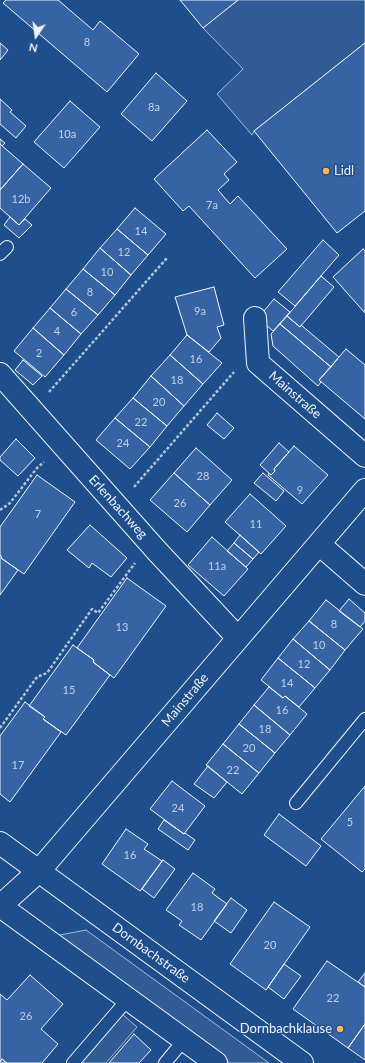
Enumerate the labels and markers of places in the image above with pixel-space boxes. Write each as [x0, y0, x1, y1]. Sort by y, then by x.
place label: Lidl [334, 163, 354, 179]
marker: Lidl [321, 166, 331, 176]
place label: Dornbachklause [240, 1021, 332, 1037]
marker: Dornbachklause [335, 1024, 345, 1034]

